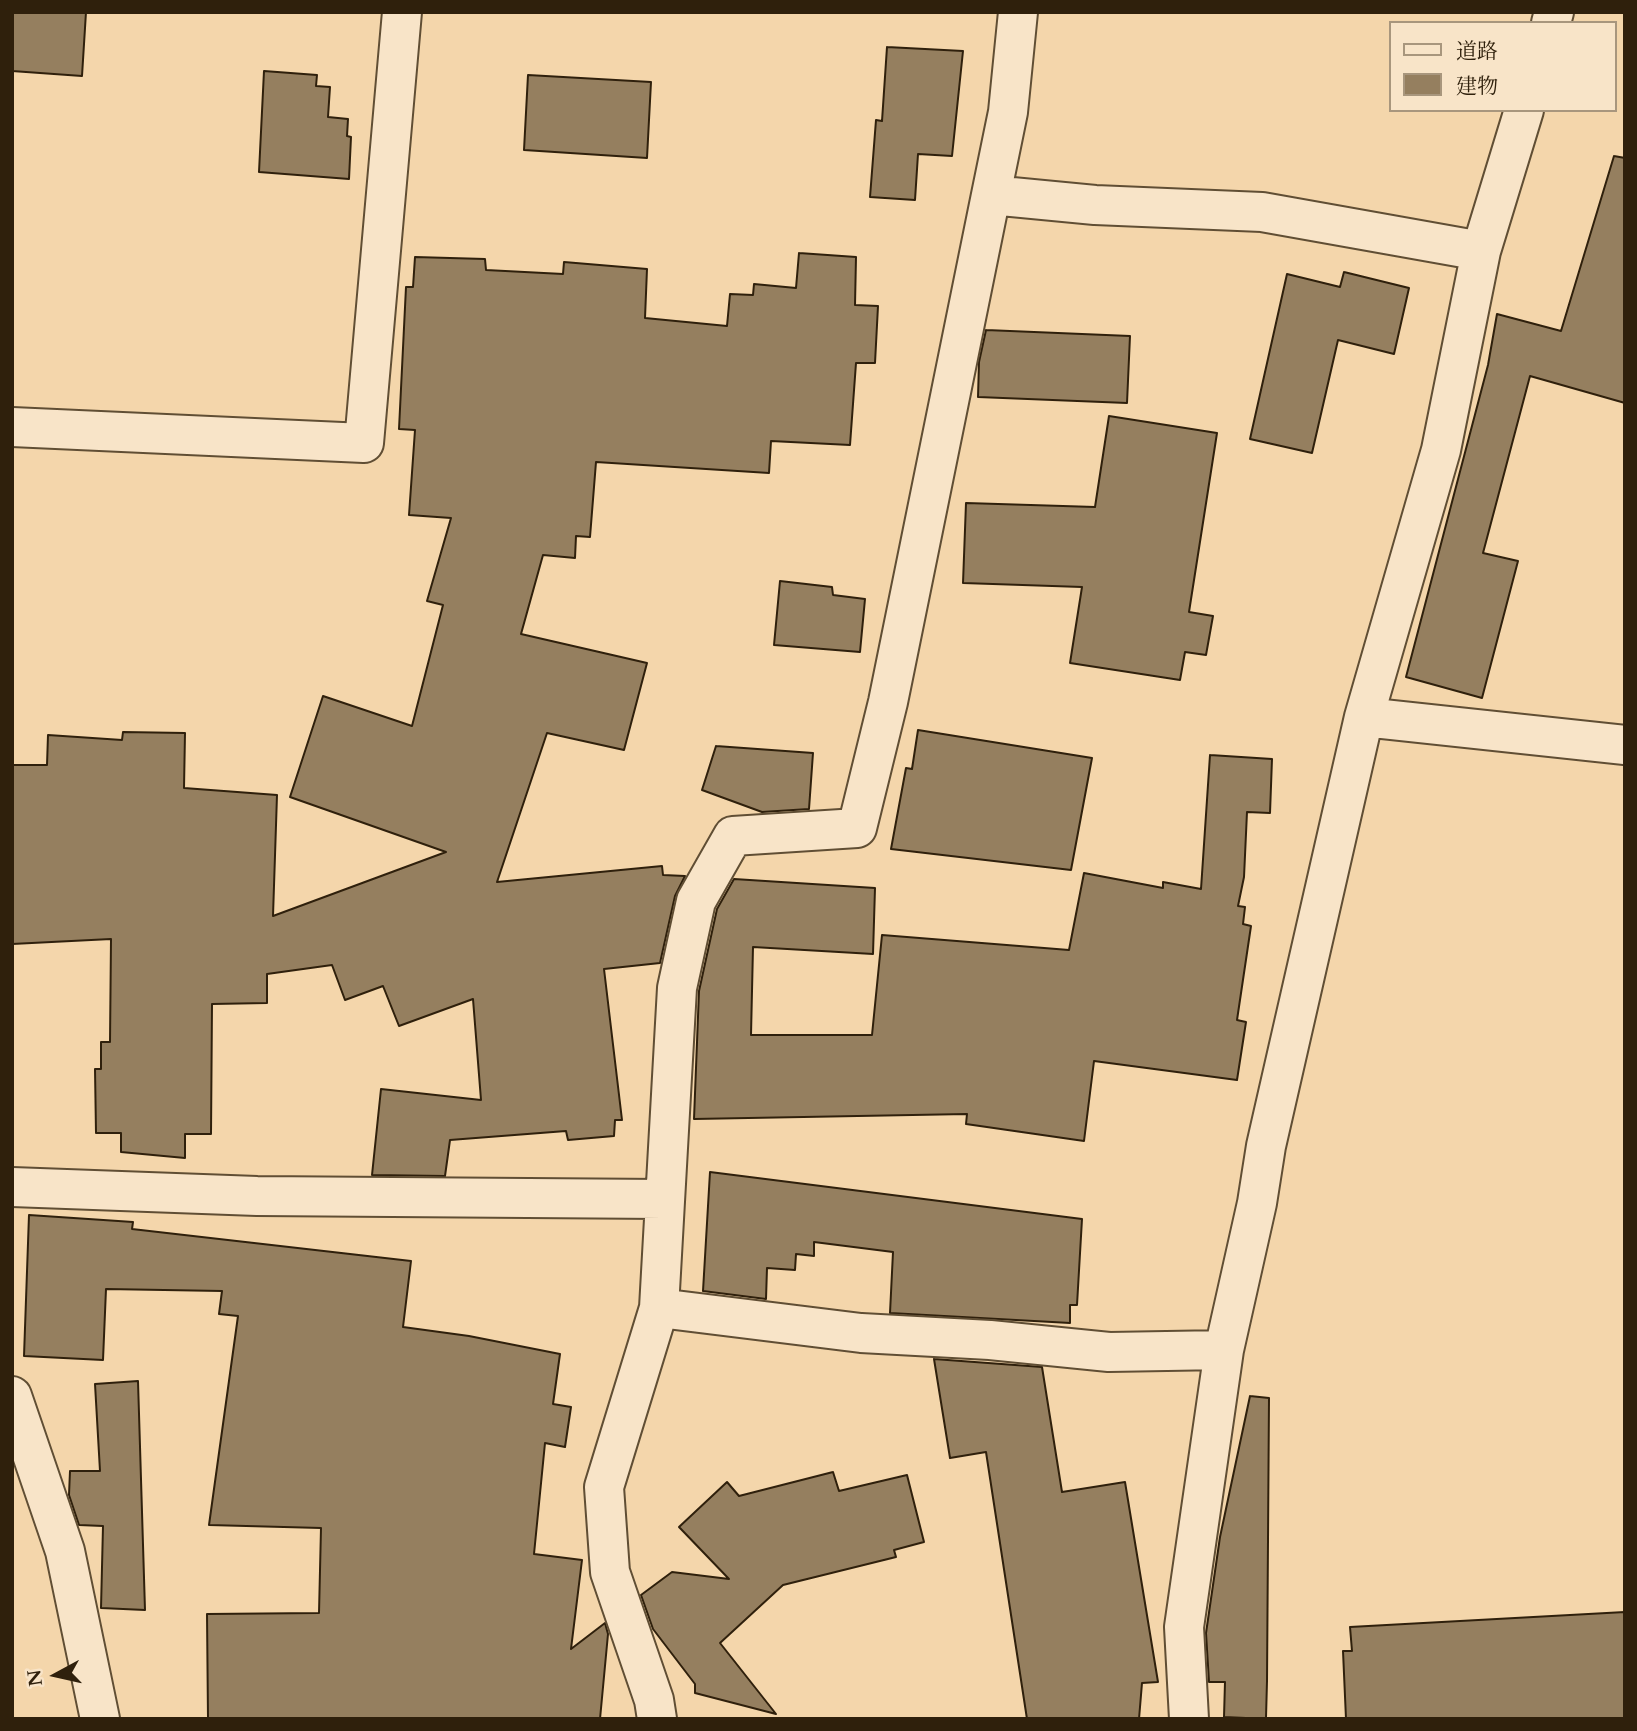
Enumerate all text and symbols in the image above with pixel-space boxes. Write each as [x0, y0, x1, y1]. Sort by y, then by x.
legend [1388, 21, 1616, 112]
text: 道路 [1456, 37, 1498, 66]
text: 建物 [1456, 72, 1498, 101]
north arrow [21, 1640, 91, 1710]
text: N [21, 1668, 49, 1688]

